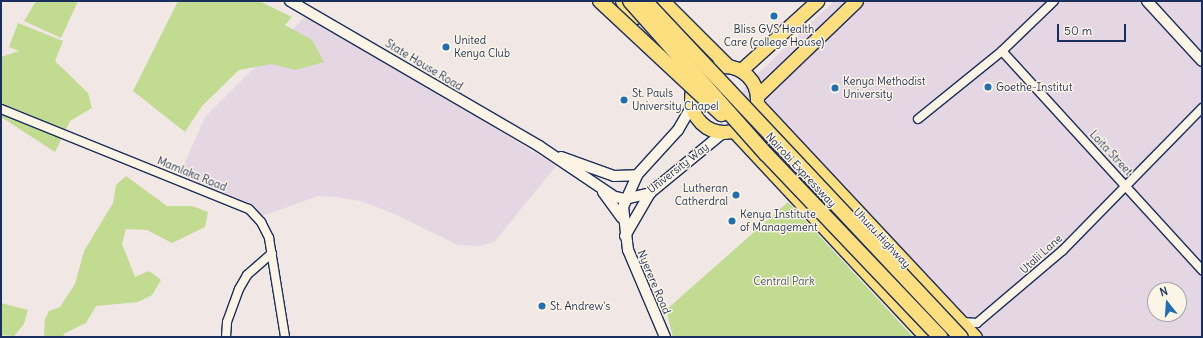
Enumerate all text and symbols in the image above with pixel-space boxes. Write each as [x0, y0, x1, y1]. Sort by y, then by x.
marker: Bliss GVS Health Care (college House) [768, 10, 780, 22]
scale bar [1059, 16, 1128, 42]
place label: Bliss GVS Health Care (college House) [724, 23, 824, 49]
text: 50 m [1064, 23, 1092, 38]
place label: United Kenya Club [454, 34, 510, 60]
street label: State House Road [383, 37, 465, 93]
marker: United Kenya Club [441, 42, 451, 52]
place label: Kenya Methodist University [843, 75, 926, 101]
place label: Goethe-Institut [996, 80, 1072, 94]
marker: Goethe-Institut [983, 82, 993, 92]
marker: Kenya Methodist University [830, 83, 840, 93]
place label: St. Pauls University Chapel [632, 87, 719, 113]
marker: St. Pauls University Chapel [619, 95, 629, 105]
street label: Loita Street [1087, 128, 1135, 178]
street label: Nairobi Expressway [763, 130, 839, 210]
street label: University Way [645, 140, 711, 196]
street label: Mamlaka Road [155, 154, 229, 194]
place label: Lutheran Catherdral [675, 182, 728, 208]
marker: Lutheran Catherdral [731, 190, 741, 200]
street label: Uhuru Highway [851, 205, 913, 271]
place label: Kenya Institute of Management [740, 208, 818, 234]
marker: Kenya Institute of Management [727, 216, 737, 226]
street label: Utalii Lane [1017, 232, 1065, 276]
street label: Nyerere Road [635, 248, 673, 316]
park label: Central Park [753, 274, 815, 288]
north arrow [1147, 282, 1187, 322]
text: N [1158, 284, 1169, 299]
place label: St. Andrew's [550, 299, 610, 313]
marker: St. Andrew's [537, 301, 547, 311]

